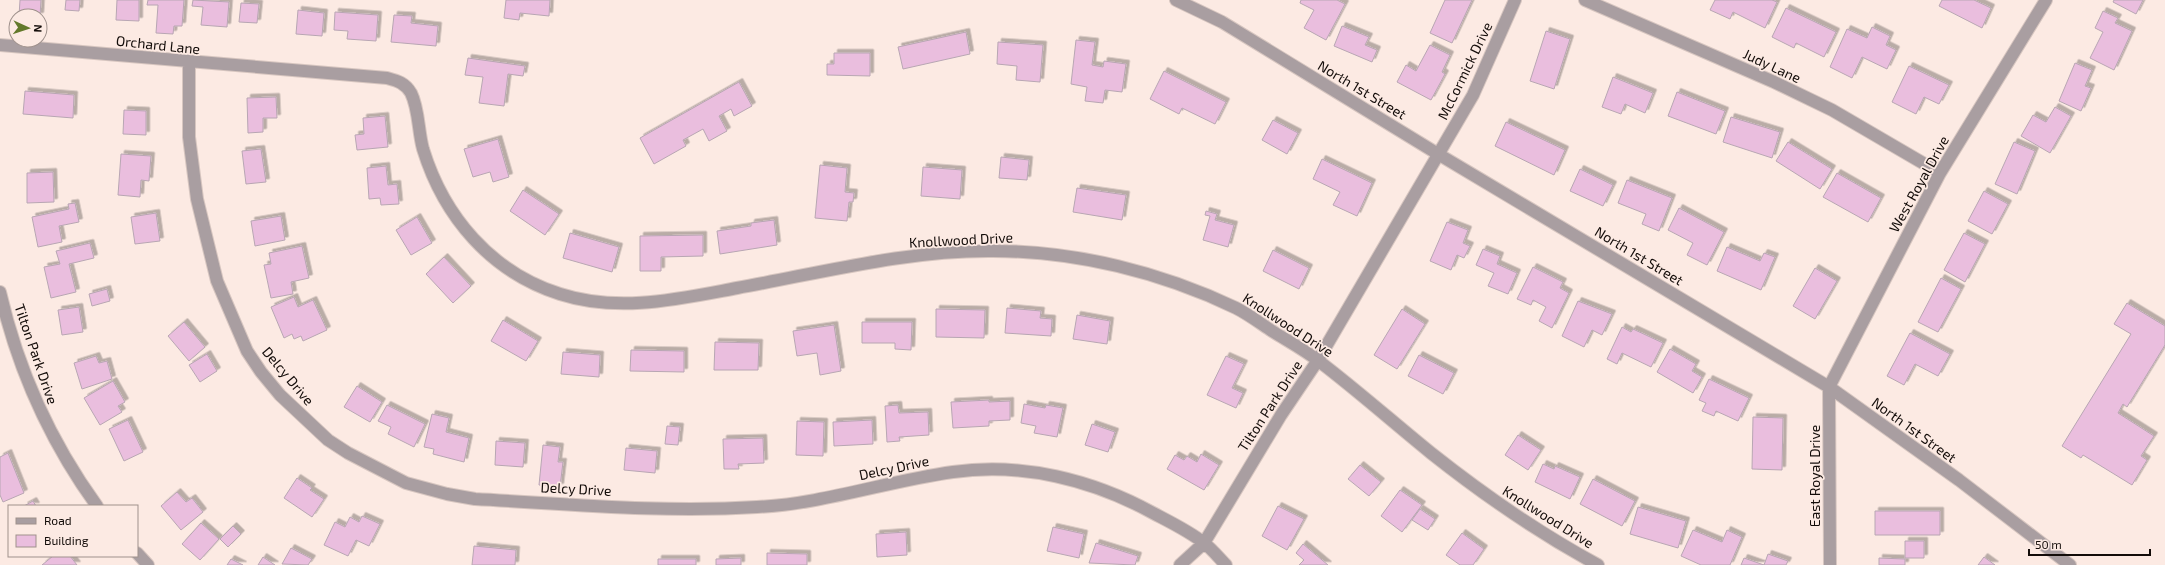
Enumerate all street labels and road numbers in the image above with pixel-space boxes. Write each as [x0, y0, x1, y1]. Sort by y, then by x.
street label: McCormick Drive [1434, 19, 1496, 122]
street label: Orchard Lane [115, 32, 201, 57]
street label: Judy Lane [1741, 45, 1804, 86]
street label: North 1st Street [1315, 57, 1410, 123]
street label: West Royal Drive [1885, 133, 1952, 235]
street label: North 1st Street [1592, 223, 1687, 289]
street label: Knollwood Drive [908, 228, 1013, 251]
street label: Knollwood Drive [1240, 289, 1337, 360]
street label: Tilton Park Drive [11, 301, 62, 406]
street label: Delcy Drive [259, 343, 318, 408]
street label: Tilton Park Drive [1234, 357, 1305, 454]
street label: North 1st Street [1869, 393, 1960, 466]
street label: East Royal Drive [1806, 425, 1823, 527]
street label: Delcy Drive [857, 452, 931, 483]
street label: Delcy Drive [540, 478, 612, 499]
street label: Knollwood Drive [1500, 482, 1597, 551]

